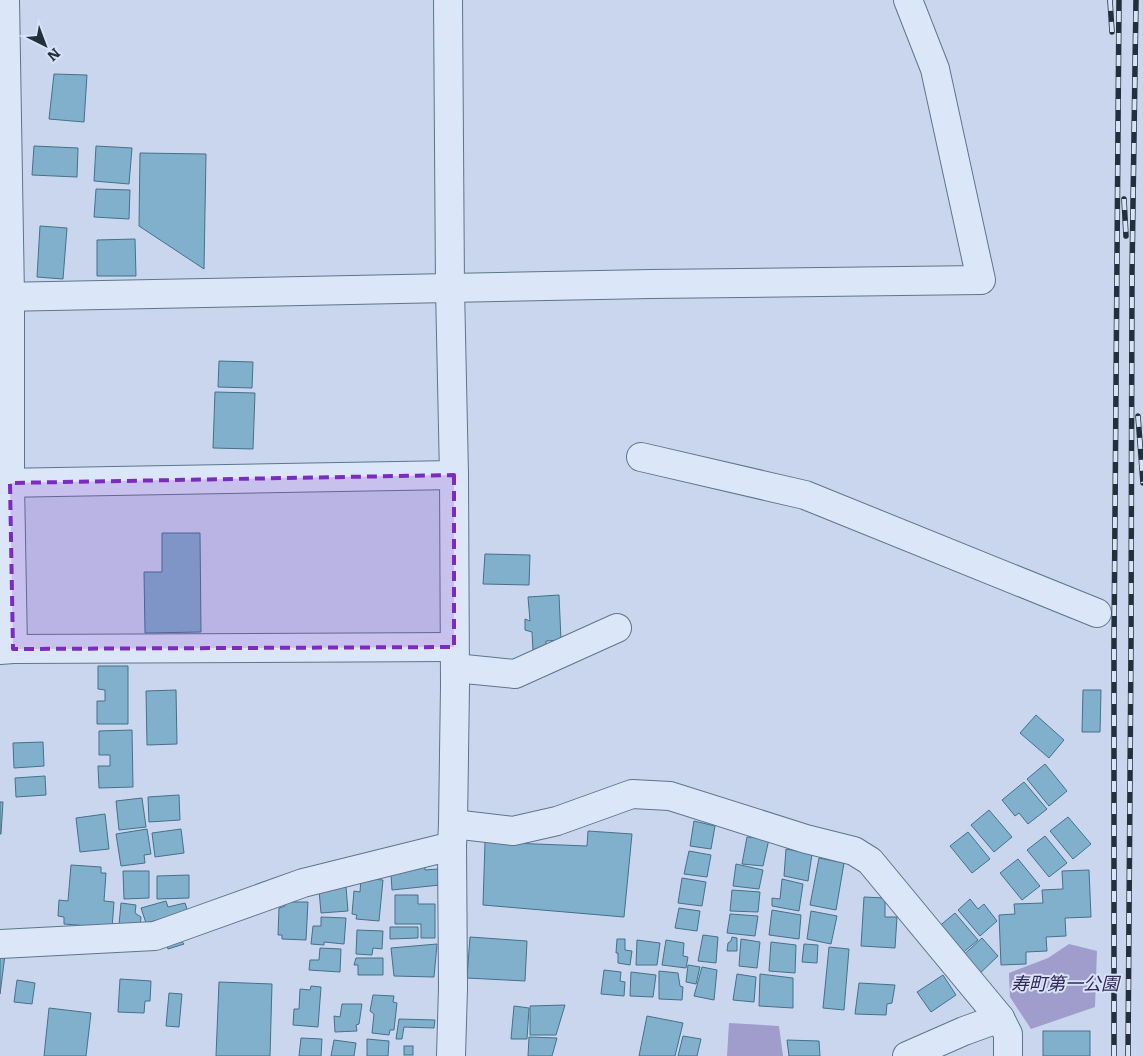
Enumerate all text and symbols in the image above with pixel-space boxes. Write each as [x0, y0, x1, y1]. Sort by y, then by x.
north arrow [20, 20, 70, 70]
text: N [43, 44, 65, 67]
park label: 寿町第一公園 [1011, 969, 1122, 996]

